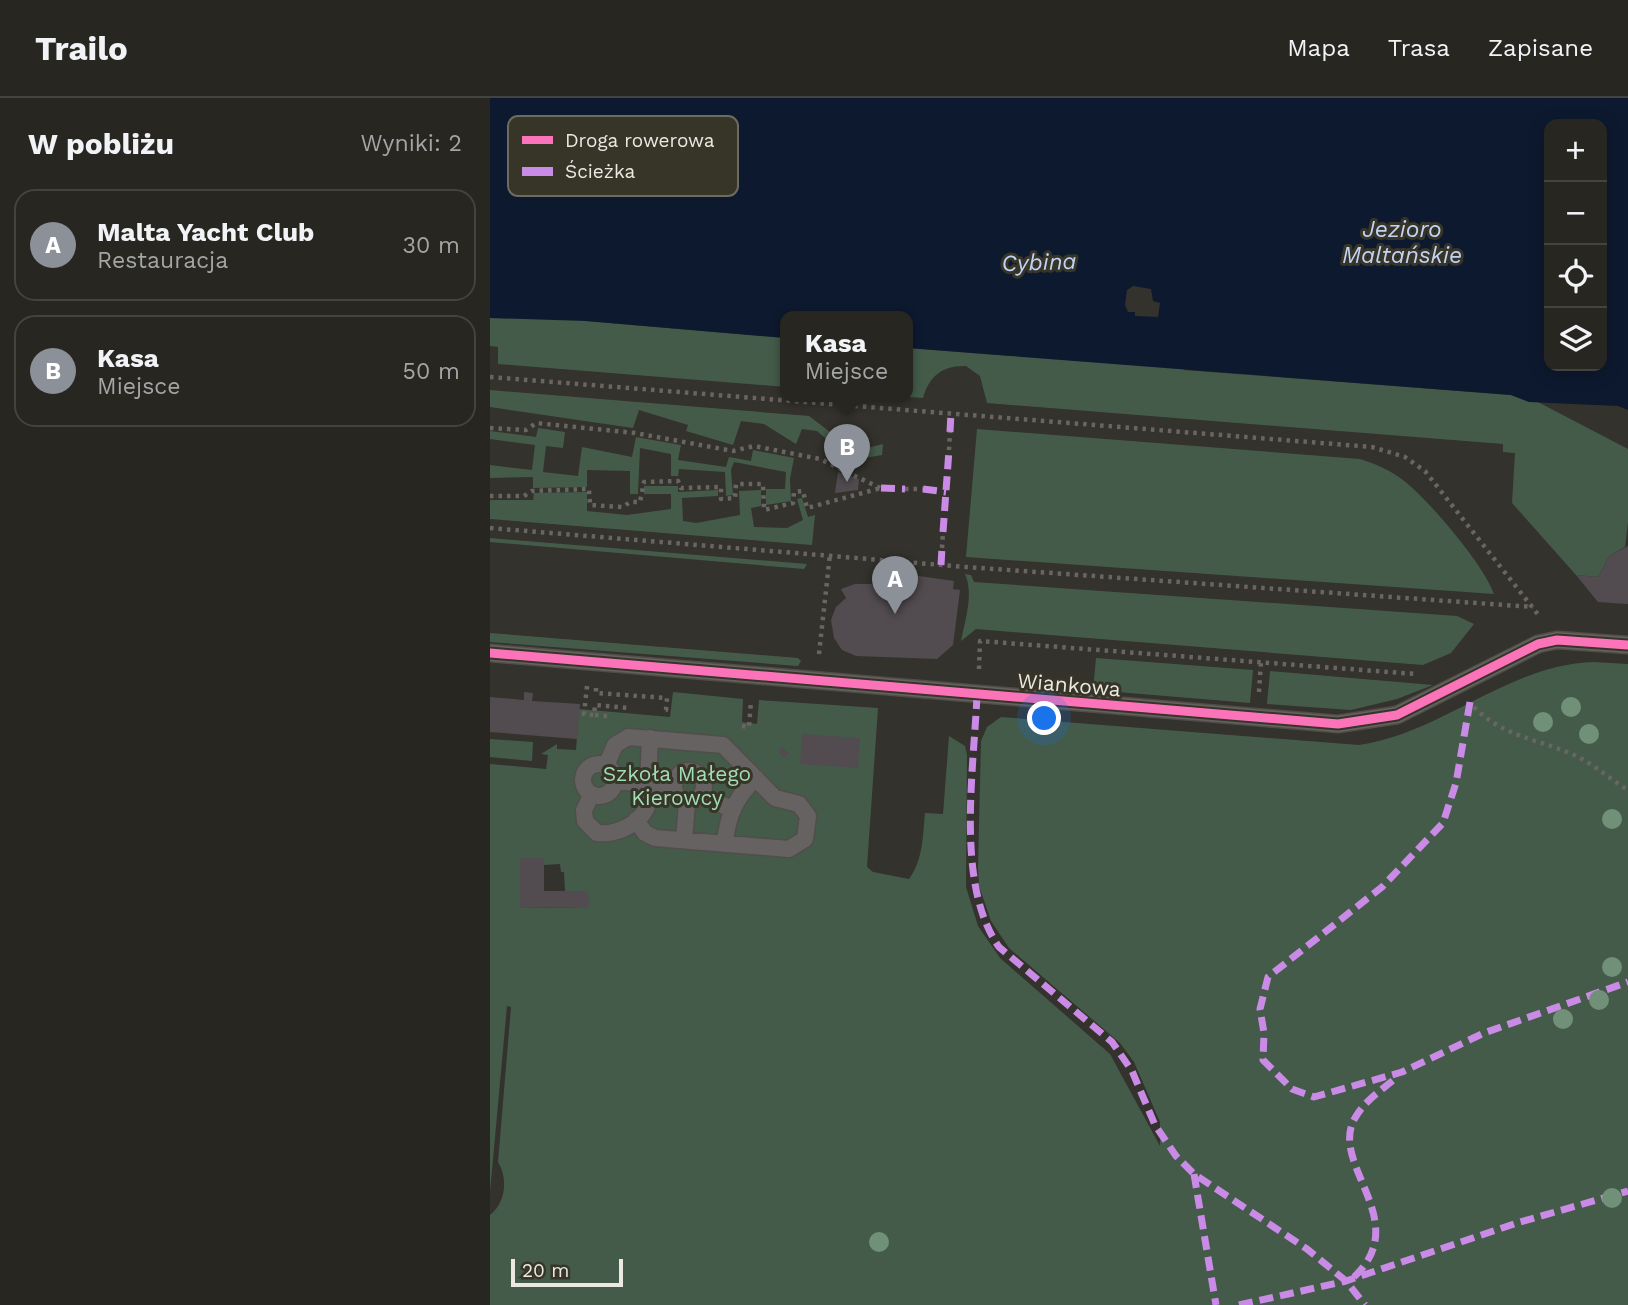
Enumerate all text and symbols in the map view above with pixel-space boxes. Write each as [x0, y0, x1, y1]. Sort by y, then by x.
text: Trailo [35, 29, 128, 68]
text: Mapa [1287, 34, 1350, 62]
text: Trasa [1388, 34, 1450, 62]
text: Zapisane [1488, 34, 1593, 62]
legend [508, 116, 738, 196]
map controls [1544, 119, 1607, 371]
button: + [1544, 119, 1607, 182]
text: W pobliżu [28, 126, 174, 161]
text: Droga rowerowa [565, 129, 715, 152]
text: Wyniki: 2 [360, 130, 462, 157]
text: Ścieżka [565, 160, 636, 183]
button: − [1544, 182, 1607, 245]
water label: Jezioro Maltańskie [1342, 216, 1462, 269]
text: Malta Yacht Club [97, 217, 314, 247]
text: A [45, 232, 61, 259]
text: 30 m [403, 232, 460, 259]
button: locate [1544, 245, 1607, 308]
text: Restauracja [97, 247, 228, 274]
water label: Cybina [1001, 248, 1077, 277]
button: layers [1544, 308, 1607, 371]
popup [780, 311, 913, 402]
text: Kasa [805, 328, 867, 358]
text: Kasa [97, 343, 159, 373]
text: B [45, 358, 61, 385]
text: 50 m [403, 358, 460, 385]
text: Miejsce [805, 358, 888, 385]
text: Miejsce [97, 373, 180, 400]
pin: B [824, 424, 870, 482]
pin: A [872, 556, 918, 614]
street label: Wiankowa [1016, 668, 1122, 701]
your location [1027, 701, 1061, 735]
park label: Szkoła Małego Kierowcy [603, 761, 751, 810]
scale bar [511, 1256, 623, 1288]
text: 20 m [522, 1259, 569, 1282]

